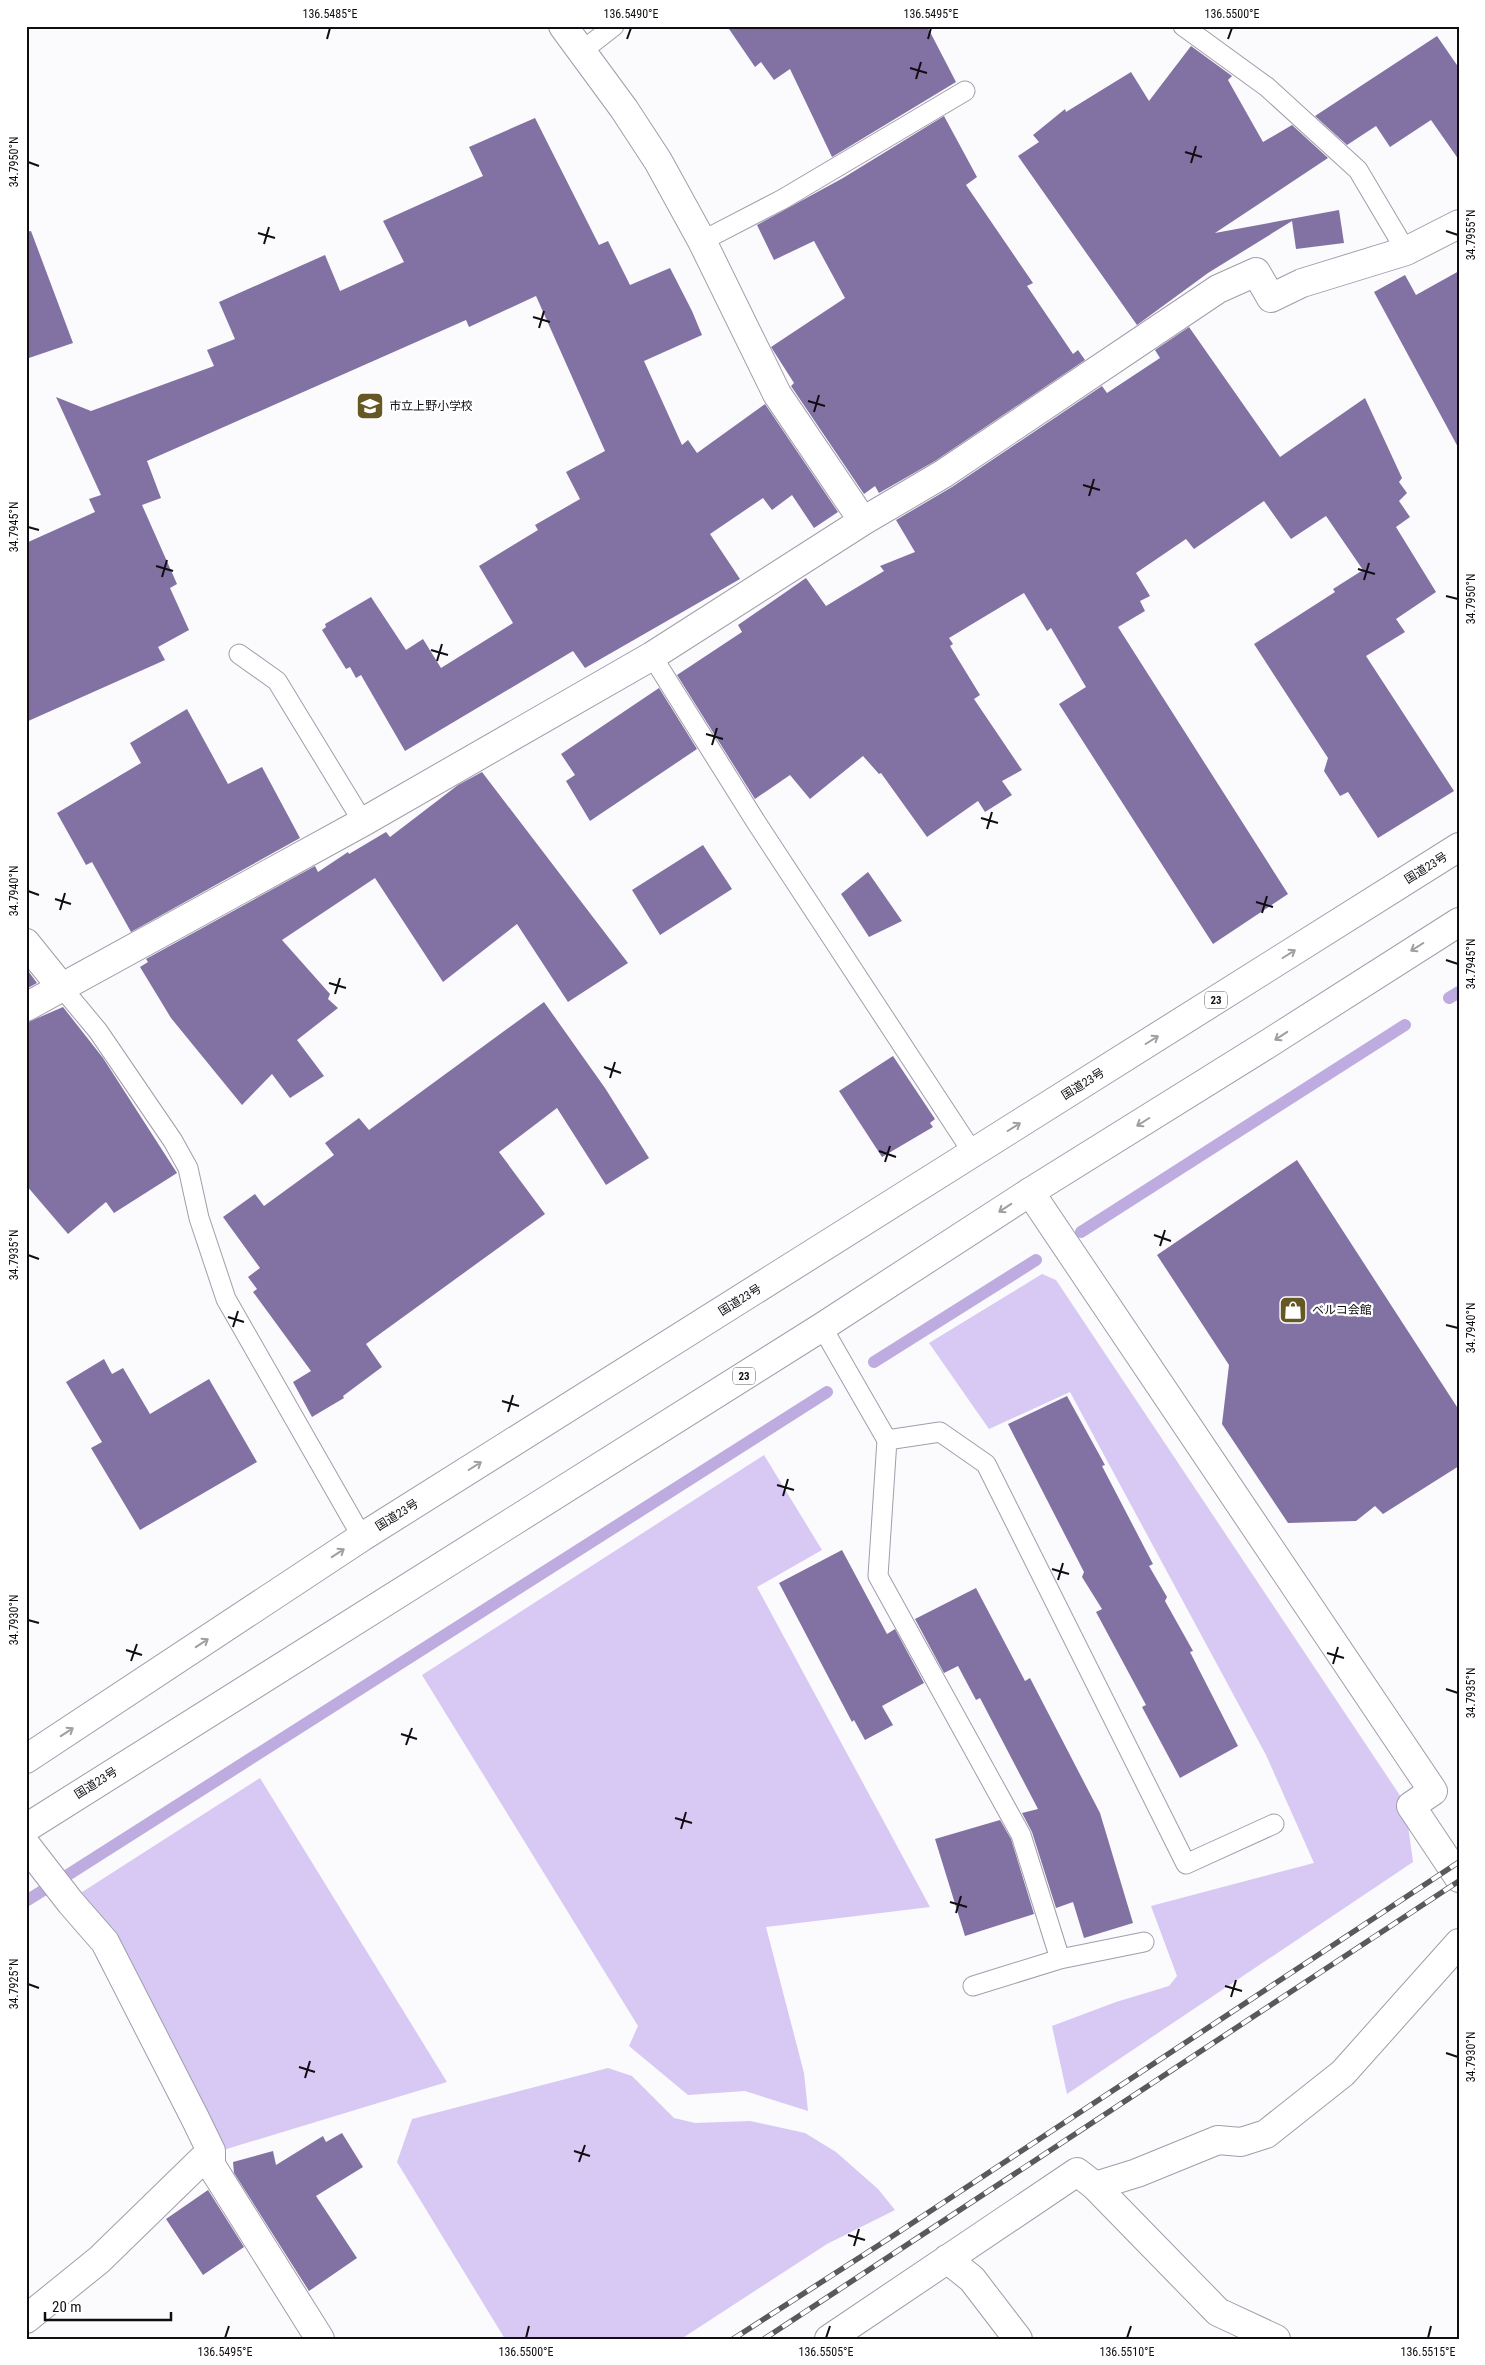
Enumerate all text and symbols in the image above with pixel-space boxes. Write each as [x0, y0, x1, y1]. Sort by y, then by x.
text: 136.5485°E [302, 7, 358, 21]
text: 136.5490°E [603, 7, 659, 21]
text: 136.5495°E [903, 7, 959, 21]
text: 136.5500°E [1204, 7, 1260, 21]
text: 34.7950°N [7, 137, 21, 187]
text: 34.7955°N [1464, 210, 1478, 260]
school or university icon: 市立上野小学校 [355, 391, 385, 421]
place label: 市立上野小学校 [389, 399, 473, 413]
text: 34.7945°N [7, 502, 21, 552]
text: 34.7950°N [1464, 574, 1478, 624]
street label: 国道23号 [1402, 849, 1450, 887]
text: 34.7940°N [7, 866, 21, 916]
text: 34.7945°N [1464, 939, 1478, 989]
one-way arrow [1411, 943, 1425, 953]
one-way arrow [1282, 948, 1296, 958]
road number: 23 [1205, 992, 1227, 1008]
one-way arrow [1274, 1030, 1288, 1041]
one-way arrow [1144, 1035, 1158, 1045]
street label: 国道23号 [1059, 1065, 1107, 1103]
one-way arrow [1136, 1116, 1150, 1127]
one-way arrow [1007, 1122, 1021, 1132]
one-way arrow [999, 1203, 1013, 1213]
text: 34.7935°N [7, 1230, 21, 1280]
street label: 国道23号 [716, 1281, 764, 1319]
shop icon: ベルコ会館 [1278, 1295, 1308, 1325]
place label: ベルコ会館 [1312, 1303, 1372, 1317]
text: 34.7940°N [1464, 1303, 1478, 1353]
road number: 23 [733, 1368, 755, 1384]
one-way arrow [468, 1461, 482, 1471]
street label: 国道23号 [373, 1496, 421, 1534]
one-way arrow [331, 1548, 345, 1558]
text: 34.7930°N [7, 1595, 21, 1645]
one-way arrow [195, 1638, 209, 1648]
text: 34.7935°N [1464, 1668, 1478, 1718]
one-way arrow [60, 1727, 74, 1738]
street label: 国道23号 [72, 1764, 120, 1802]
text: 34.7925°N [7, 1959, 21, 2009]
text: 34.7930°N [1464, 2032, 1478, 2082]
scale bar [45, 2290, 171, 2322]
text: 20 m [52, 2298, 82, 2316]
text: 136.5495°E [197, 2345, 253, 2359]
text: 136.5500°E [498, 2345, 554, 2359]
text: 136.5505°E [798, 2345, 854, 2359]
text: 136.5510°E [1099, 2345, 1155, 2359]
text: 136.5515°E [1400, 2345, 1456, 2359]

